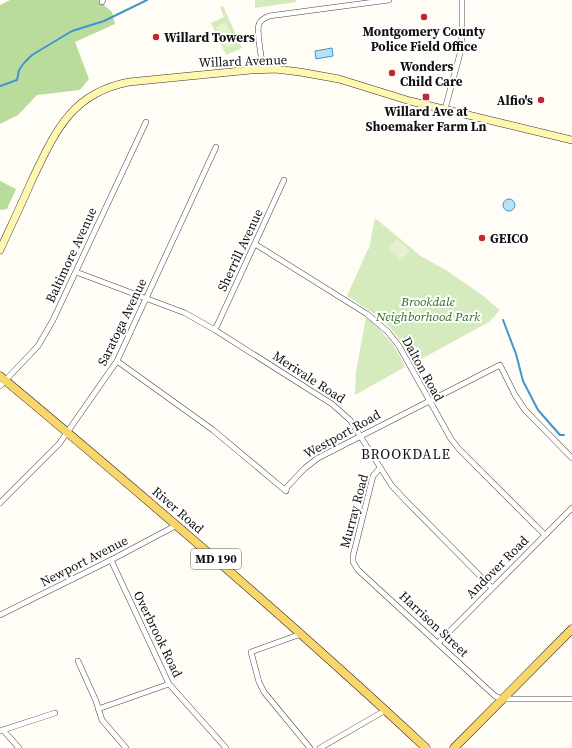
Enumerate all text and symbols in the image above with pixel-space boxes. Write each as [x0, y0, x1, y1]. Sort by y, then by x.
marker: Montgomery County Police Field Office [419, 12, 429, 22]
place label: Montgomery County Police Field Office [363, 23, 485, 55]
place label: Willard Towers [164, 29, 255, 46]
marker: Willard Towers [151, 32, 161, 42]
street label: Willard Avenue [198, 51, 288, 71]
place label: Wonders Child Care [400, 58, 463, 90]
marker: Wonders Child Care [387, 68, 397, 78]
marker: Willard Ave at Shoemaker Farm Ln [421, 92, 431, 102]
place label: Alfio's [497, 92, 533, 109]
marker: Alfio's [536, 95, 546, 105]
place label: Willard Ave at Shoemaker Farm Ln [366, 103, 486, 135]
street label: Baltimore Avenue [41, 204, 101, 305]
street label: Sherrill Avenue [213, 206, 267, 294]
place label: GEICO [490, 230, 528, 247]
marker: GEICO [477, 233, 487, 243]
street label: Saratoga Avenue [93, 275, 151, 369]
park label: Brookdale Neighborhood Park [375, 293, 481, 325]
street label: Dalton Road [398, 334, 448, 405]
street label: Merivale Road [269, 347, 349, 407]
street label: Westport Road [301, 406, 384, 462]
district label: BROOKDALE [361, 444, 451, 464]
street label: Murray Road [336, 472, 372, 550]
street label: River Road [149, 483, 208, 538]
street label: Newport Avenue [37, 531, 131, 590]
street label: Andover Road [462, 532, 532, 602]
road number: MD 190 [191, 549, 241, 569]
street label: Overbrook Road [130, 588, 187, 681]
street label: Harrison Street [396, 588, 473, 661]

